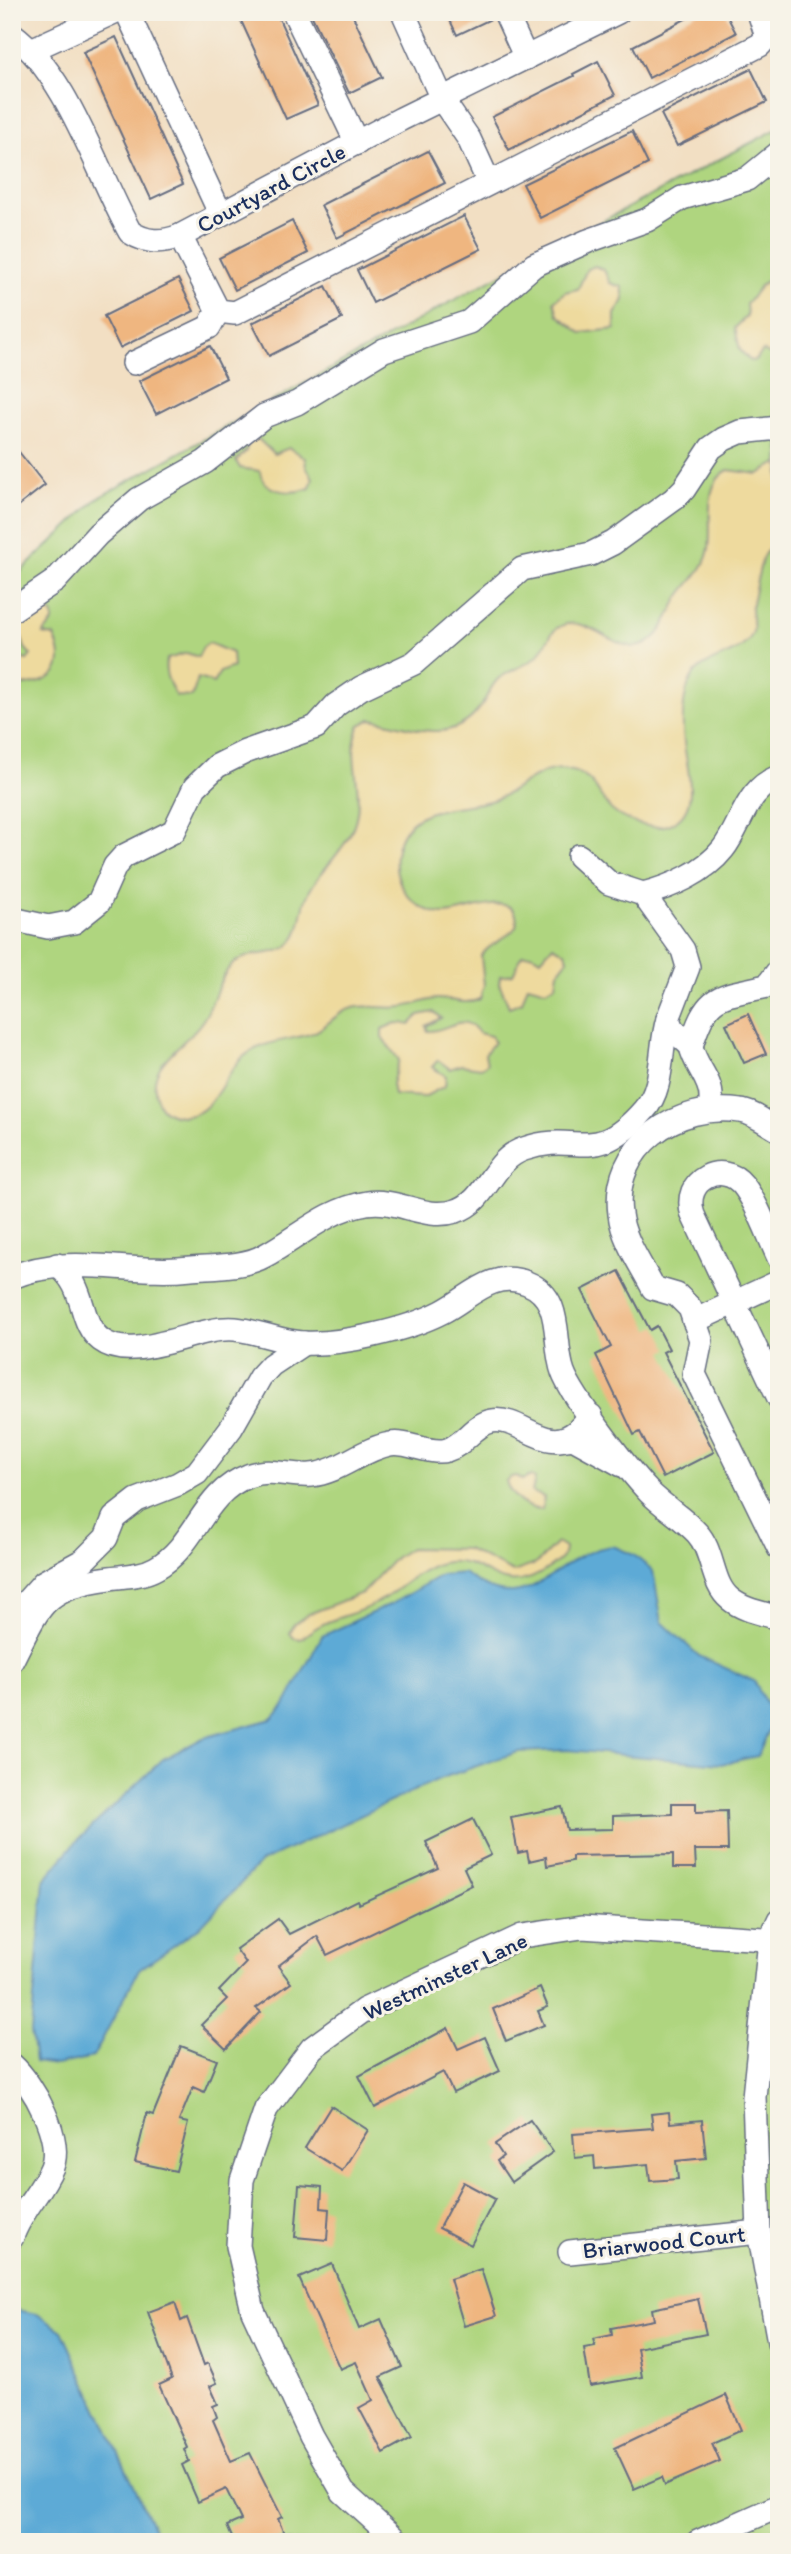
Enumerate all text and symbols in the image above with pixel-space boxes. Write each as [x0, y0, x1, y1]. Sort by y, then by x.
street label: Courtyard Circle [192, 137, 350, 239]
street label: Westminster Lane [358, 1926, 532, 2026]
street label: Briarwood Court [581, 2219, 747, 2264]

